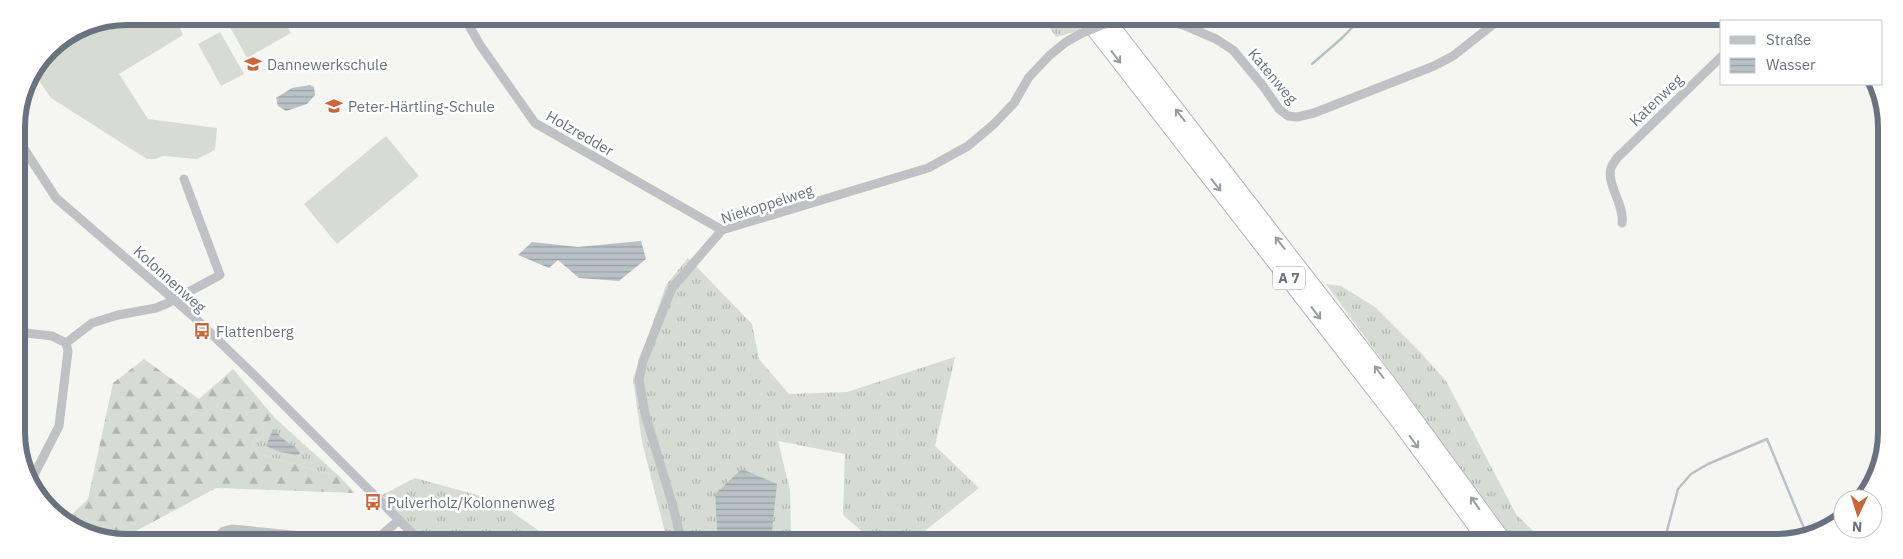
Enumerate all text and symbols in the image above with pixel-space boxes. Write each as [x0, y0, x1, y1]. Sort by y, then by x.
legend [1720, 20, 1883, 85]
text: Straße [1766, 30, 1811, 49]
street label: Katenweg [1244, 44, 1302, 108]
one-way arrow [1111, 50, 1122, 63]
school or university icon: Dannewerkschule [243, 54, 263, 74]
place label: Dannewerkschule [267, 55, 387, 74]
text: Wasser [1766, 55, 1816, 74]
street label: Katenweg [1625, 70, 1687, 130]
school or university icon: Peter-Härtling-Schule [324, 96, 344, 116]
place label: Peter-Härtling-Schule [348, 97, 495, 116]
street label: Holzredder [543, 106, 618, 160]
one-way arrow [1175, 108, 1185, 122]
one-way arrow [1211, 178, 1222, 191]
street label: Niekoppelweg [718, 180, 816, 228]
one-way arrow [1275, 236, 1285, 250]
street label: Kolonnenweg [130, 241, 210, 317]
road number: A 7 [1273, 266, 1305, 290]
one-way arrow [1311, 306, 1321, 320]
bus stop icon: Flattenberg [192, 321, 212, 341]
place label: Flattenberg [216, 322, 294, 341]
one-way arrow [1374, 366, 1385, 379]
one-way arrow [1409, 435, 1420, 448]
north arrow [1833, 489, 1883, 539]
bus stop icon: Pulverholz/Kolonnenweg [363, 492, 383, 512]
place label: Pulverholz/Kolonnenweg [387, 493, 555, 512]
one-way arrow [1470, 497, 1481, 510]
text: N [1851, 518, 1863, 536]

